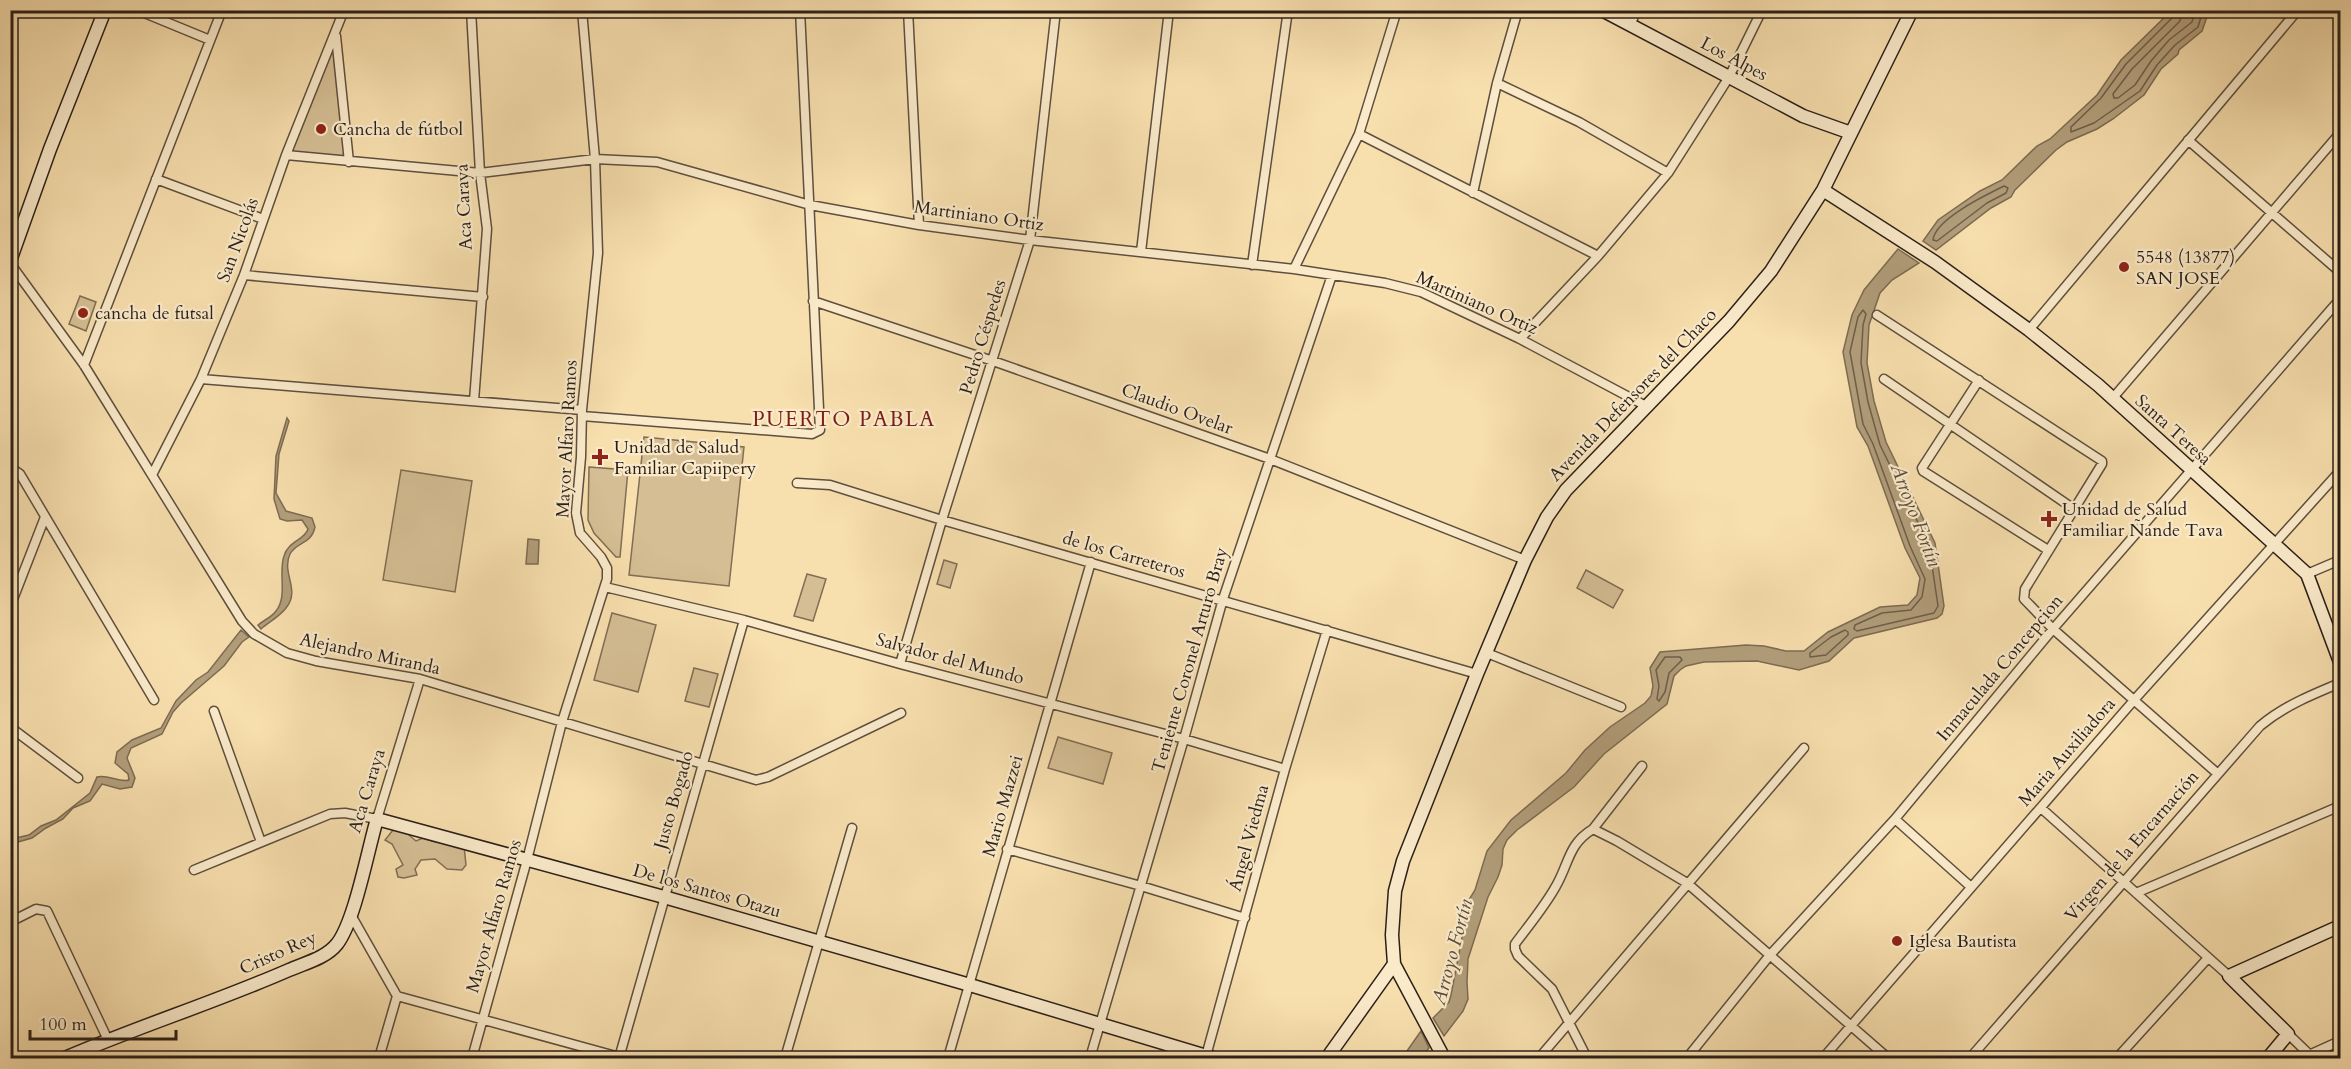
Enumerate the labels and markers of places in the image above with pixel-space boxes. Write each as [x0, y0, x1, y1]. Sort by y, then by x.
place label: Cancha de fútbol [333, 117, 463, 142]
marker: Cancha de fútbol [314, 122, 328, 136]
place label: 5548 (13877) SAN JOSE [2136, 245, 2235, 291]
marker: 5548 (13877) SAN JOSE [2117, 260, 2131, 274]
place label: cancha de futsal [95, 301, 214, 326]
marker: cancha de futsal [76, 306, 90, 320]
place label: Unidad de Salud Familiar Capiipery [614, 435, 757, 481]
marker: Unidad de Salud Familiar Capiipery [591, 448, 609, 466]
place label: Unidad de Salud Familiar Ñande Tava [2062, 497, 2223, 543]
marker: Unidad de Salud Familiar Ñande Tava [2040, 510, 2058, 528]
place label: Iglesa Bautista [1909, 929, 2017, 954]
marker: Iglesa Bautista [1890, 934, 1904, 948]

